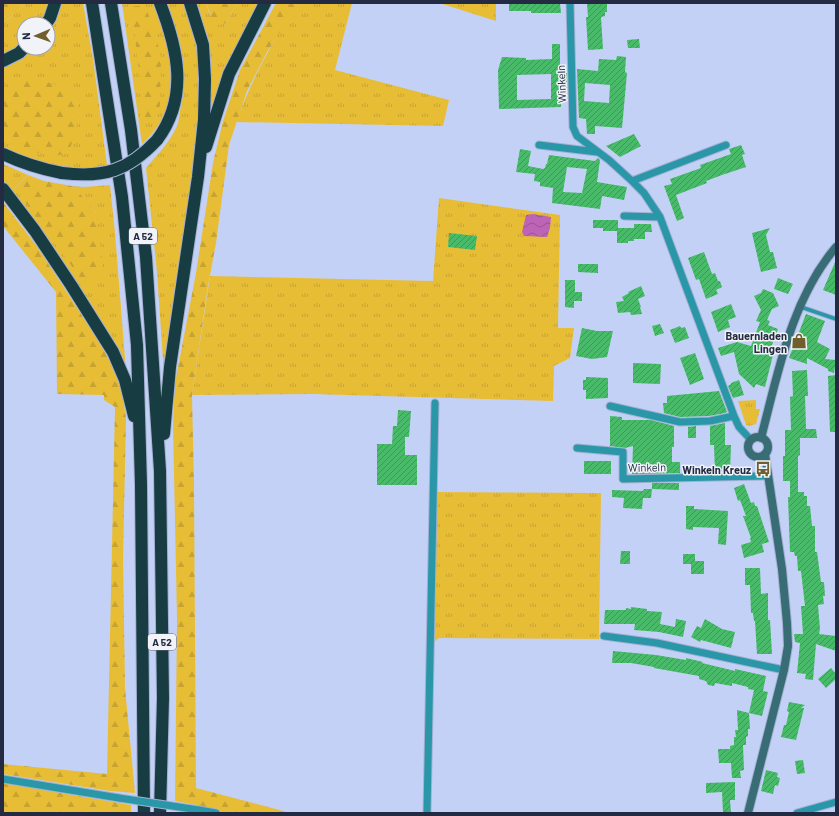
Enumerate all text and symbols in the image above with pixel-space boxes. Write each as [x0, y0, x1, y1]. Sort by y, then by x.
north arrow [16, 16, 56, 56]
text: N [19, 32, 32, 40]
street label: Winkeln [554, 65, 568, 103]
road number: A 52 [129, 228, 157, 244]
place label: Bauernladen Lingen [725, 329, 787, 355]
shop icon: Bauernladen Lingen [790, 332, 808, 350]
street label: Winkeln [628, 460, 666, 474]
bus stop icon: Winkeln Kreuz [754, 460, 772, 478]
place label: Winkeln Kreuz [682, 463, 751, 476]
road number: A 52 [148, 634, 176, 650]

